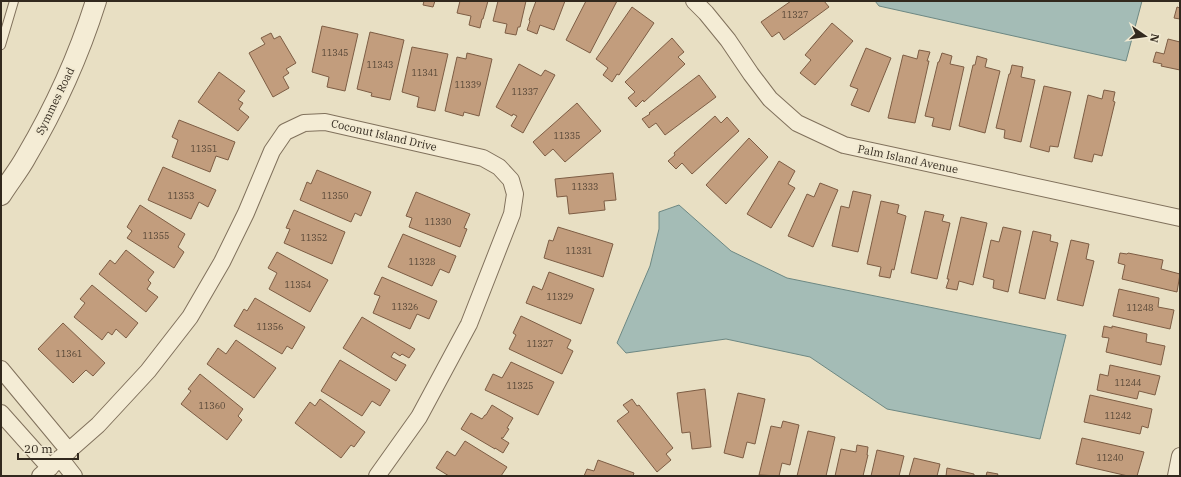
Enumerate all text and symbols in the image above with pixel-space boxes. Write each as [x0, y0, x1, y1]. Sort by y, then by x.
house number: 11327 [781, 9, 809, 20]
north arrow [1125, 16, 1165, 56]
text: N [1147, 32, 1163, 44]
house number: 11345 [321, 47, 349, 58]
house number: 11343 [366, 59, 394, 70]
street label: Symmes Road [33, 65, 78, 137]
house number: 11341 [411, 67, 439, 78]
house number: 11339 [454, 79, 482, 90]
house number: 11337 [511, 86, 539, 97]
street label: Coconut Island Drive [330, 116, 438, 154]
house number: 11335 [553, 130, 581, 141]
street label: Palm Island Avenue [856, 142, 960, 177]
house number: 11351 [190, 143, 218, 154]
house number: 11333 [571, 181, 599, 192]
house number: 11353 [167, 190, 195, 201]
house number: 11350 [321, 190, 349, 201]
house number: 11330 [424, 216, 452, 227]
house number: 11355 [142, 230, 170, 241]
house number: 11352 [300, 232, 328, 243]
house number: 11331 [565, 245, 593, 256]
house number: 11328 [408, 256, 436, 267]
house number: 11354 [284, 279, 312, 290]
house number: 11329 [546, 291, 574, 302]
house number: 11326 [391, 301, 419, 312]
house number: 11248 [1126, 302, 1154, 313]
house number: 11356 [256, 321, 284, 332]
house number: 11327 [526, 338, 554, 349]
house number: 11361 [55, 348, 83, 359]
house number: 11244 [1114, 377, 1142, 388]
house number: 11325 [506, 380, 534, 391]
house number: 11360 [198, 400, 226, 411]
house number: 11242 [1104, 410, 1132, 421]
scale bar [18, 435, 78, 461]
text: 20 m [24, 441, 53, 456]
house number: 11240 [1096, 452, 1124, 463]

